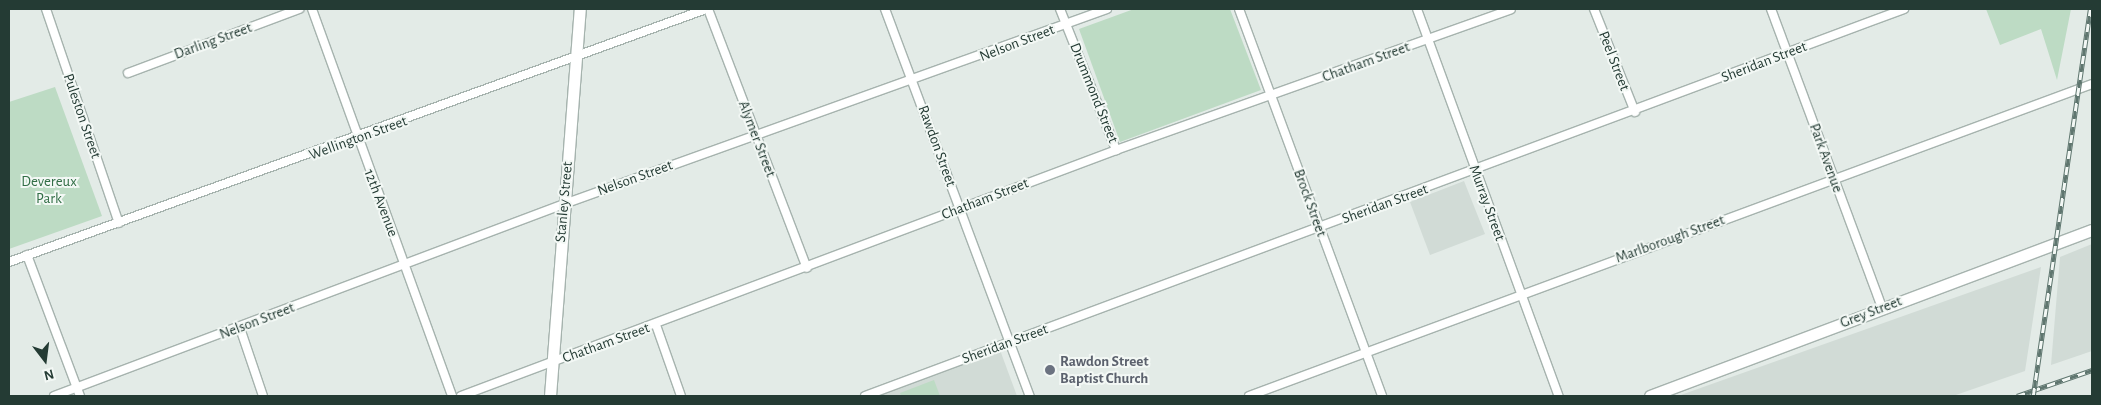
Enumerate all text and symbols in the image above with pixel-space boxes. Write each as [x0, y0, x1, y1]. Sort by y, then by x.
street label: Darling Street [172, 19, 254, 63]
street label: Nelson Street [977, 20, 1057, 66]
street label: Peel Street [1594, 29, 1634, 93]
street label: Sheridan Street [1719, 37, 1809, 87]
street label: Chatham Street [1320, 38, 1412, 86]
street label: Drummond Street [1066, 40, 1122, 146]
street label: Puleston Street [59, 71, 105, 161]
street label: Alymer Street [734, 98, 780, 180]
street label: Rawdon Street [914, 103, 960, 189]
street label: Wellington Street [307, 112, 409, 164]
street label: Park Avenue [1805, 121, 1847, 195]
street label: Nelson Street [595, 156, 675, 200]
street label: Stanley Street [551, 161, 577, 243]
street label: Murray Street [1465, 163, 1509, 243]
street label: 12th Avenue [360, 167, 402, 239]
street label: Brock Street [1289, 167, 1331, 239]
park label: Devereux Park [21, 172, 77, 207]
street label: Chatham Street [939, 174, 1031, 224]
street label: Sheridan Street [1340, 180, 1430, 228]
street label: Marlborough Street [1613, 211, 1727, 267]
street label: Grey Street [1838, 292, 1904, 332]
street label: Nelson Street [217, 298, 297, 344]
street label: Chatham Street [560, 319, 652, 367]
street label: Sheridan Street [960, 320, 1050, 368]
north arrow [20, 335, 70, 385]
place label: Rawdon Street Baptist Church [1060, 352, 1148, 387]
marker: Rawdon Street Baptist Church [1044, 364, 1056, 376]
text: N [42, 366, 55, 383]

